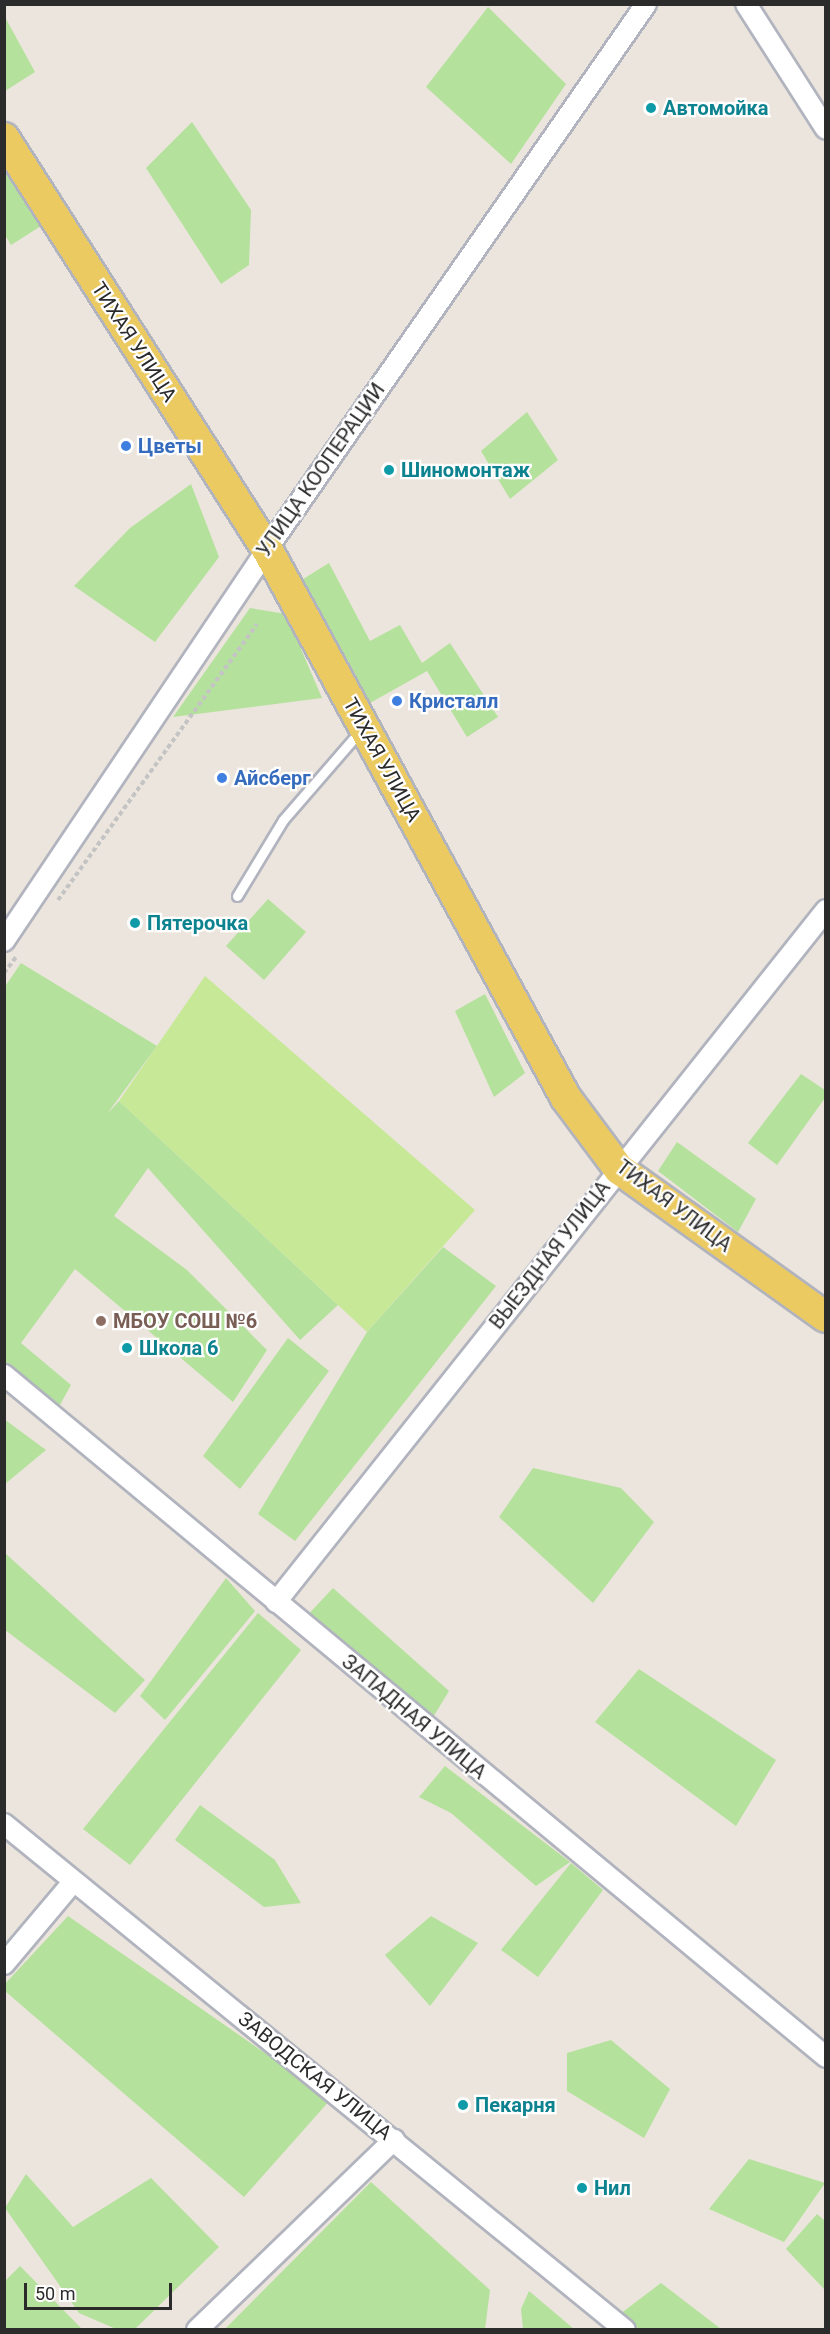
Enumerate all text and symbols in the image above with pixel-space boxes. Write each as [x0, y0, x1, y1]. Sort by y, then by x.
place label: Автомойка [663, 96, 769, 120]
marker: Автомойка [644, 101, 658, 115]
street label: ТИХАЯ УЛИЦА [86, 278, 182, 406]
street label: УЛИЦА КООПЕРАЦИИ [252, 379, 390, 561]
place label: Цветы [138, 434, 202, 458]
marker: Цветы [119, 439, 133, 453]
place label: Шиномонтаж [401, 458, 530, 482]
marker: Шиномонтаж [382, 463, 396, 477]
place label: Кристалл [409, 689, 498, 713]
street label: ТИХАЯ УЛИЦА [338, 694, 426, 826]
marker: Кристалл [390, 694, 404, 708]
place label: Айсберг [234, 766, 311, 790]
marker: Айсберг [215, 771, 229, 785]
place label: Пятерочка [147, 911, 248, 935]
marker: Пятерочка [128, 916, 142, 930]
street label: ТИХАЯ УЛИЦА [612, 1155, 736, 1257]
street label: ВЫЕЗДНАЯ УЛИЦА [485, 1176, 615, 1334]
place label: МБОУ СОШ №6 [113, 1309, 257, 1333]
marker: МБОУ СОШ №6 [94, 1314, 108, 1328]
place label: Школа 6 [139, 1336, 219, 1360]
marker: Школа 6 [120, 1341, 134, 1355]
street label: ЗАПАДНАЯ УЛИЦА [337, 1650, 491, 1784]
street label: ЗАВОДСКАЯ УЛИЦА [233, 2007, 397, 2145]
place label: Пекарня [475, 2093, 556, 2117]
marker: Пекарня [456, 2098, 470, 2112]
place label: Нил [594, 2176, 631, 2200]
marker: Нил [575, 2181, 589, 2195]
scale bar [27, 2271, 176, 2309]
text: 50 m [35, 2283, 75, 2304]

